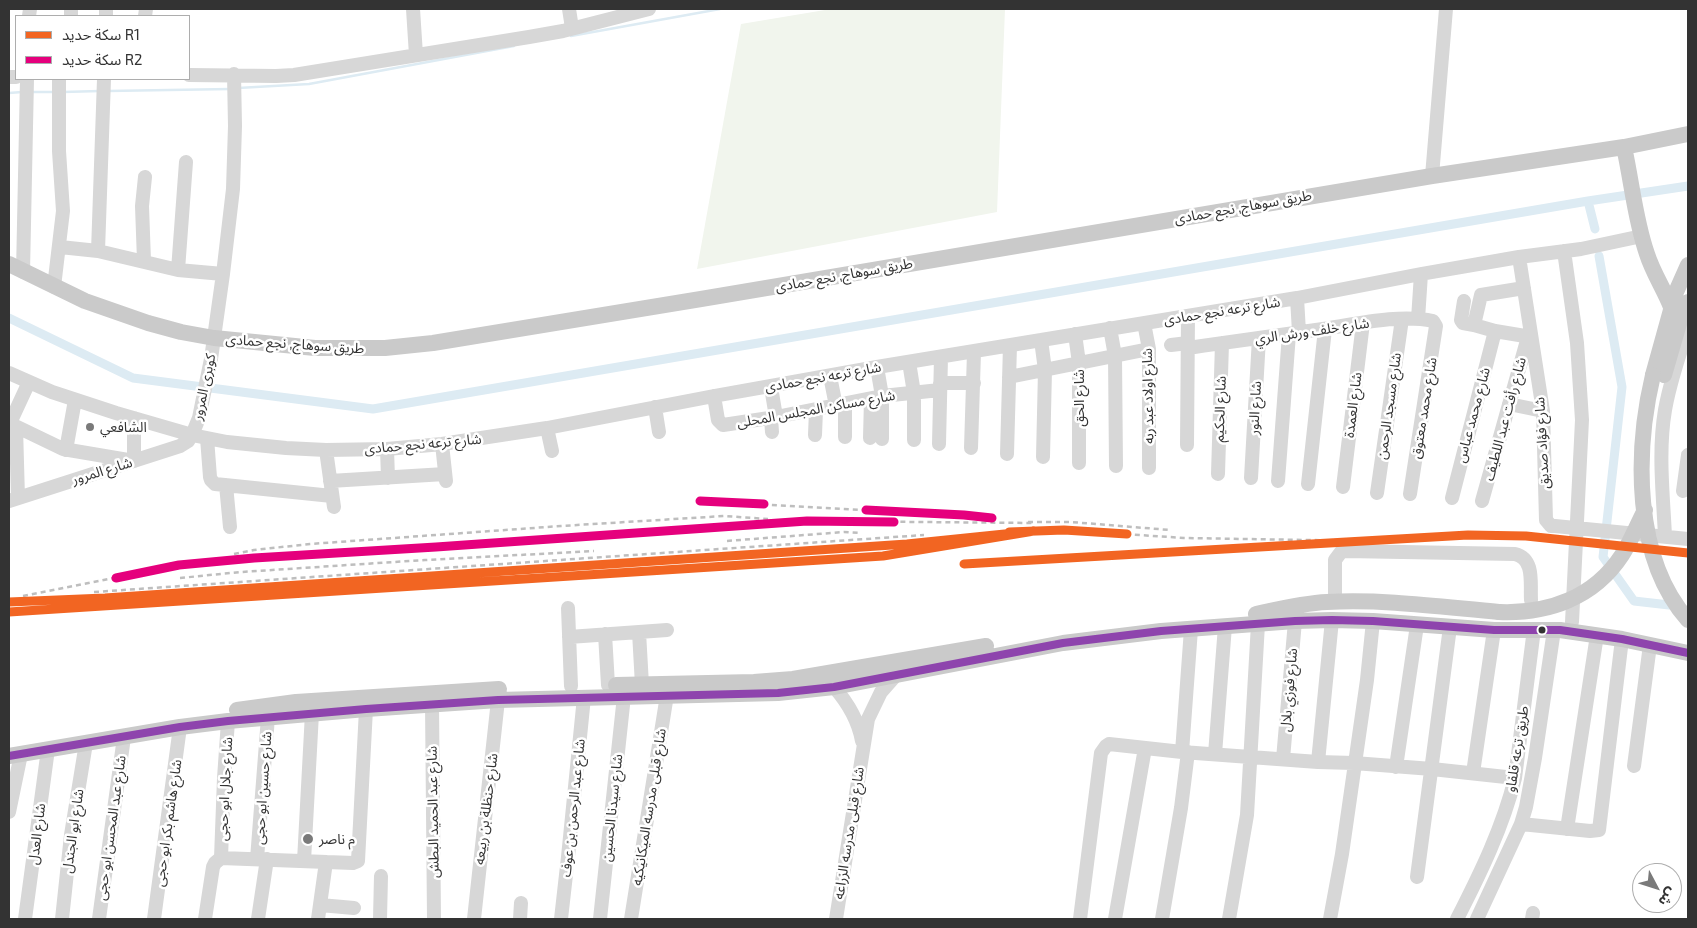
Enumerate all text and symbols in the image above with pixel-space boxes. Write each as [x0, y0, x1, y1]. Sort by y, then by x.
legend [15, 15, 190, 80]
text: سكة حديد R1 [62, 25, 140, 43]
text: سكة حديد R2 [62, 50, 142, 68]
street label: طريق سوهاج, نجع حمادى [1173, 187, 1313, 227]
street label: طريق سوهاج, نجع حمادى [774, 255, 914, 295]
street label: شارع ترعه نجع حمادى [1163, 293, 1281, 329]
street label: شارع خلف ورش الري [1254, 315, 1370, 347]
street label: طريق سوهاج, نجع حمادى [225, 331, 365, 357]
street label: شارع اولاد عبد ربه [1139, 348, 1157, 444]
street label: كوبرى المرور [189, 352, 219, 422]
street label: شارع مسجد الرحمن [1373, 352, 1405, 460]
street label: شارع رأفت عبد اللطيف [1480, 355, 1530, 483]
street label: شارع محمد معتوق [1408, 356, 1440, 460]
street label: شارع ترعه نجع حمادى [764, 359, 882, 395]
street label: شارع محمد عباس [1452, 365, 1494, 465]
street label: شارع الحق [1071, 369, 1087, 427]
street label: شارع العمدة [1341, 371, 1365, 439]
street label: شارع الحكيم [1210, 375, 1230, 443]
street label: شارع النور [1245, 381, 1265, 435]
street label: شارع مساكن المجلس المحلى [736, 387, 896, 431]
street label: شارع فؤاد صديق [1531, 397, 1553, 489]
place label: الشافعي [100, 419, 147, 435]
marker: الشافعي [84, 421, 96, 433]
street label: شارع ترعه نجع حمادى [364, 431, 482, 457]
street label: شارع المرور [70, 454, 134, 488]
unlabelled marker [1537, 625, 1547, 635]
street label: شارع فوزي بلال [1277, 647, 1301, 733]
street label: طريق ترعه قلفاو [1502, 705, 1532, 793]
street label: شارع قبلى مدرسه الميكانيكيه [628, 727, 670, 887]
street label: شارع حسين ابو حجى [251, 731, 275, 845]
street label: شارع جلال ابو حجى [214, 737, 236, 841]
street label: شارع عبد الرحمن بن عوف [557, 738, 589, 878]
street label: شارع عبد الحميد البطش [423, 746, 443, 878]
street label: شارع حنظلة بن ربيعه [471, 752, 501, 866]
street label: شارع سيدنا الحسين [598, 753, 626, 863]
street label: شارع عبد المحسن ابو حجى [92, 754, 130, 902]
street label: شارع هاشم بكر ابو حجى [151, 758, 185, 888]
street label: شارع قبلى مدرسه الزراعه [830, 766, 868, 900]
street label: شارع ابو الجندل [59, 788, 87, 874]
street label: شارع العدل [25, 802, 49, 866]
place label: م ناصر [319, 831, 355, 847]
marker: م ناصر [301, 832, 315, 846]
north arrow [1632, 863, 1682, 913]
text: ش [1655, 885, 1681, 910]

